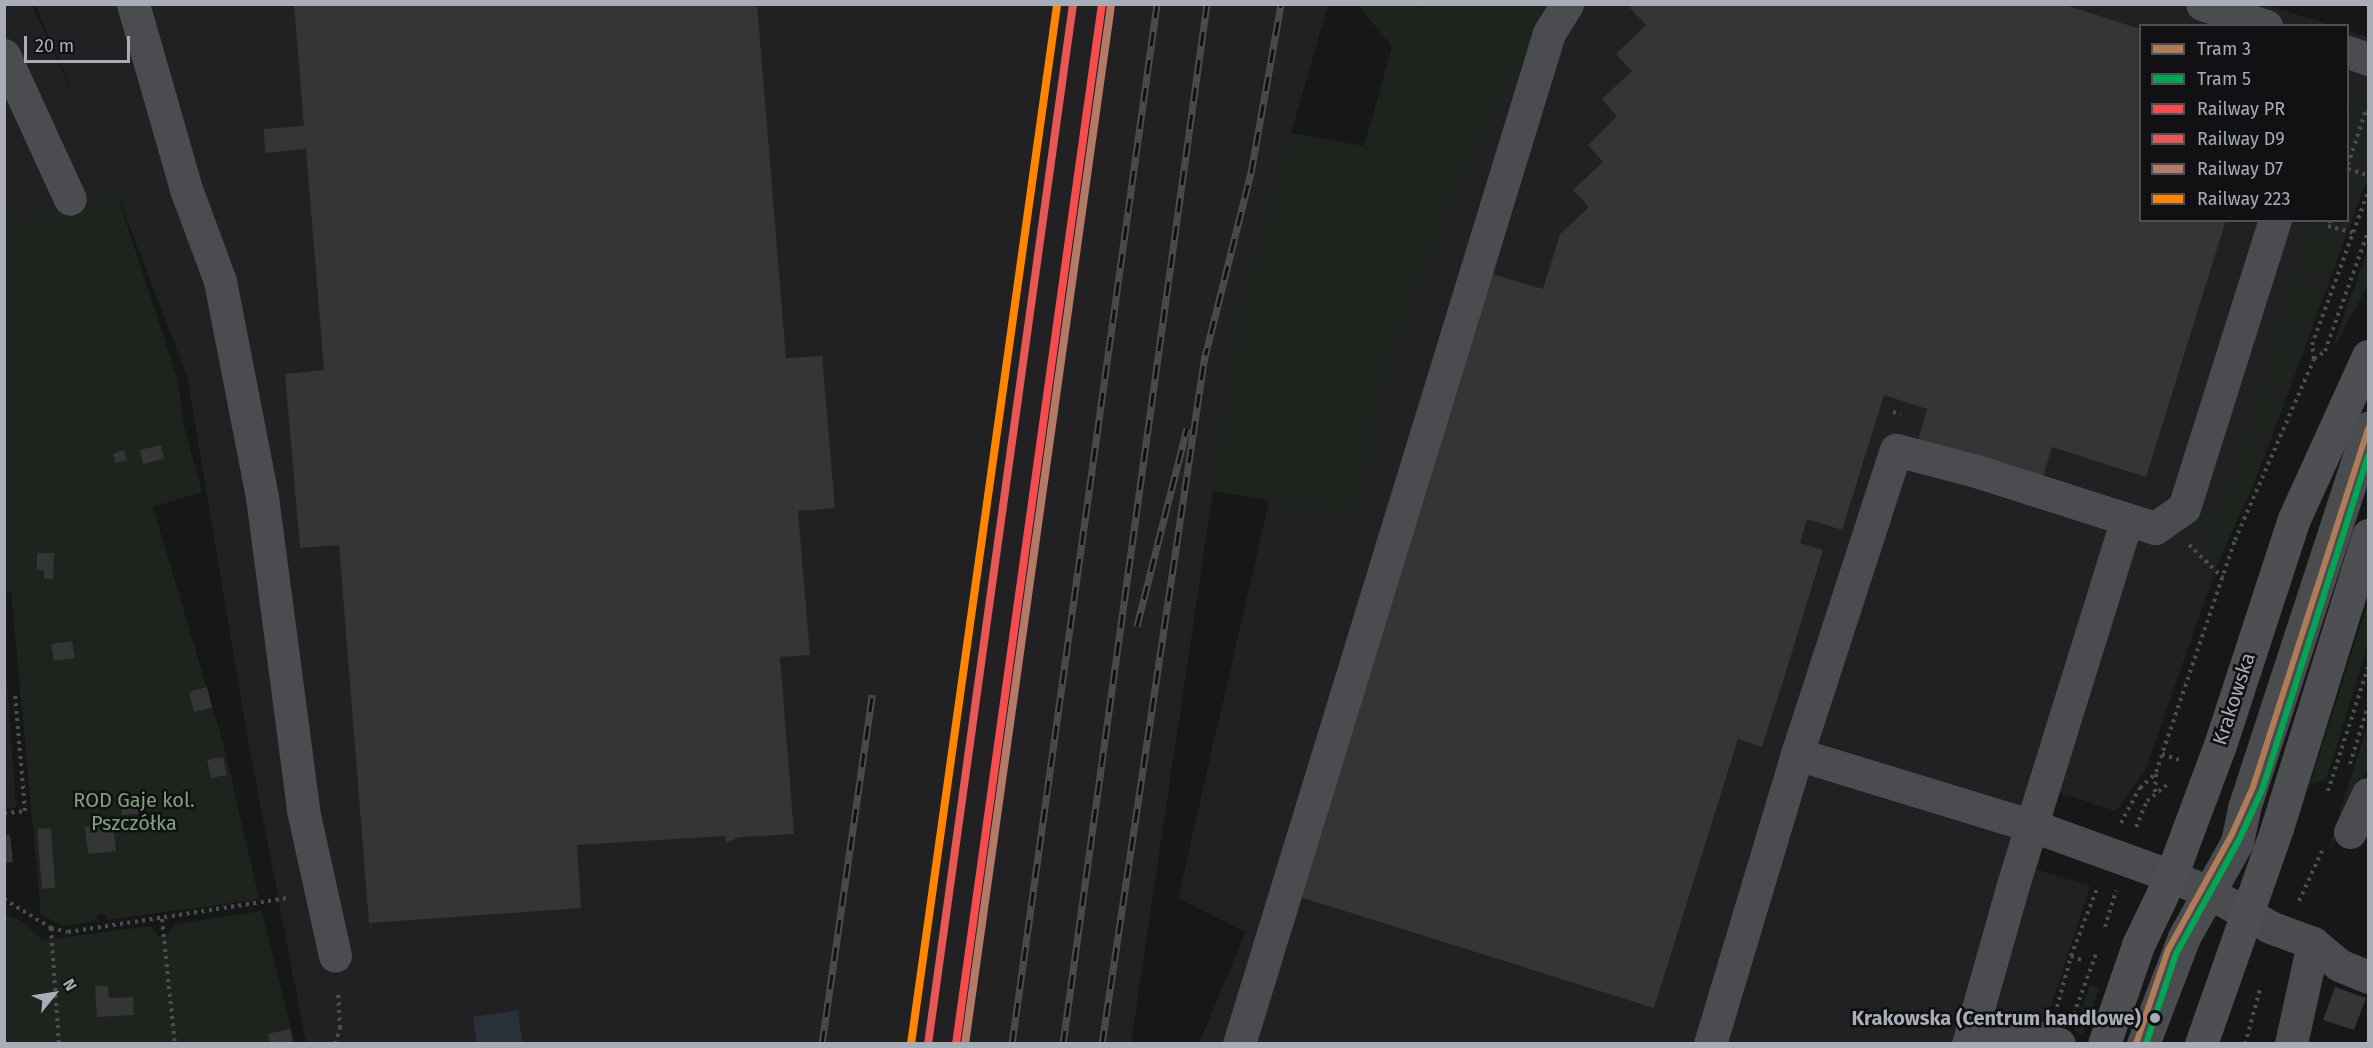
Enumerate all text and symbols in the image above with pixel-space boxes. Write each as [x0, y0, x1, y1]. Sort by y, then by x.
scale bar [27, 24, 134, 62]
legend [2139, 24, 2349, 222]
text: 20 m [35, 35, 74, 57]
text: Tram 3 [2197, 38, 2251, 60]
text: Tram 5 [2197, 68, 2251, 90]
text: Railway PR [2197, 98, 2285, 120]
text: Railway D9 [2197, 128, 2285, 150]
text: Railway D7 [2197, 158, 2283, 180]
text: Railway 223 [2197, 188, 2290, 210]
street label: Krakowska [2208, 650, 2260, 748]
park label: ROD Gaje kol. Pszczółka [73, 789, 195, 836]
north arrow [24, 964, 84, 1024]
text: N [59, 975, 81, 994]
place label: Krakowska (Centrum handlowe) [1851, 1006, 2141, 1030]
marker: Krakowska (Centrum handlowe) [2146, 1009, 2164, 1027]

